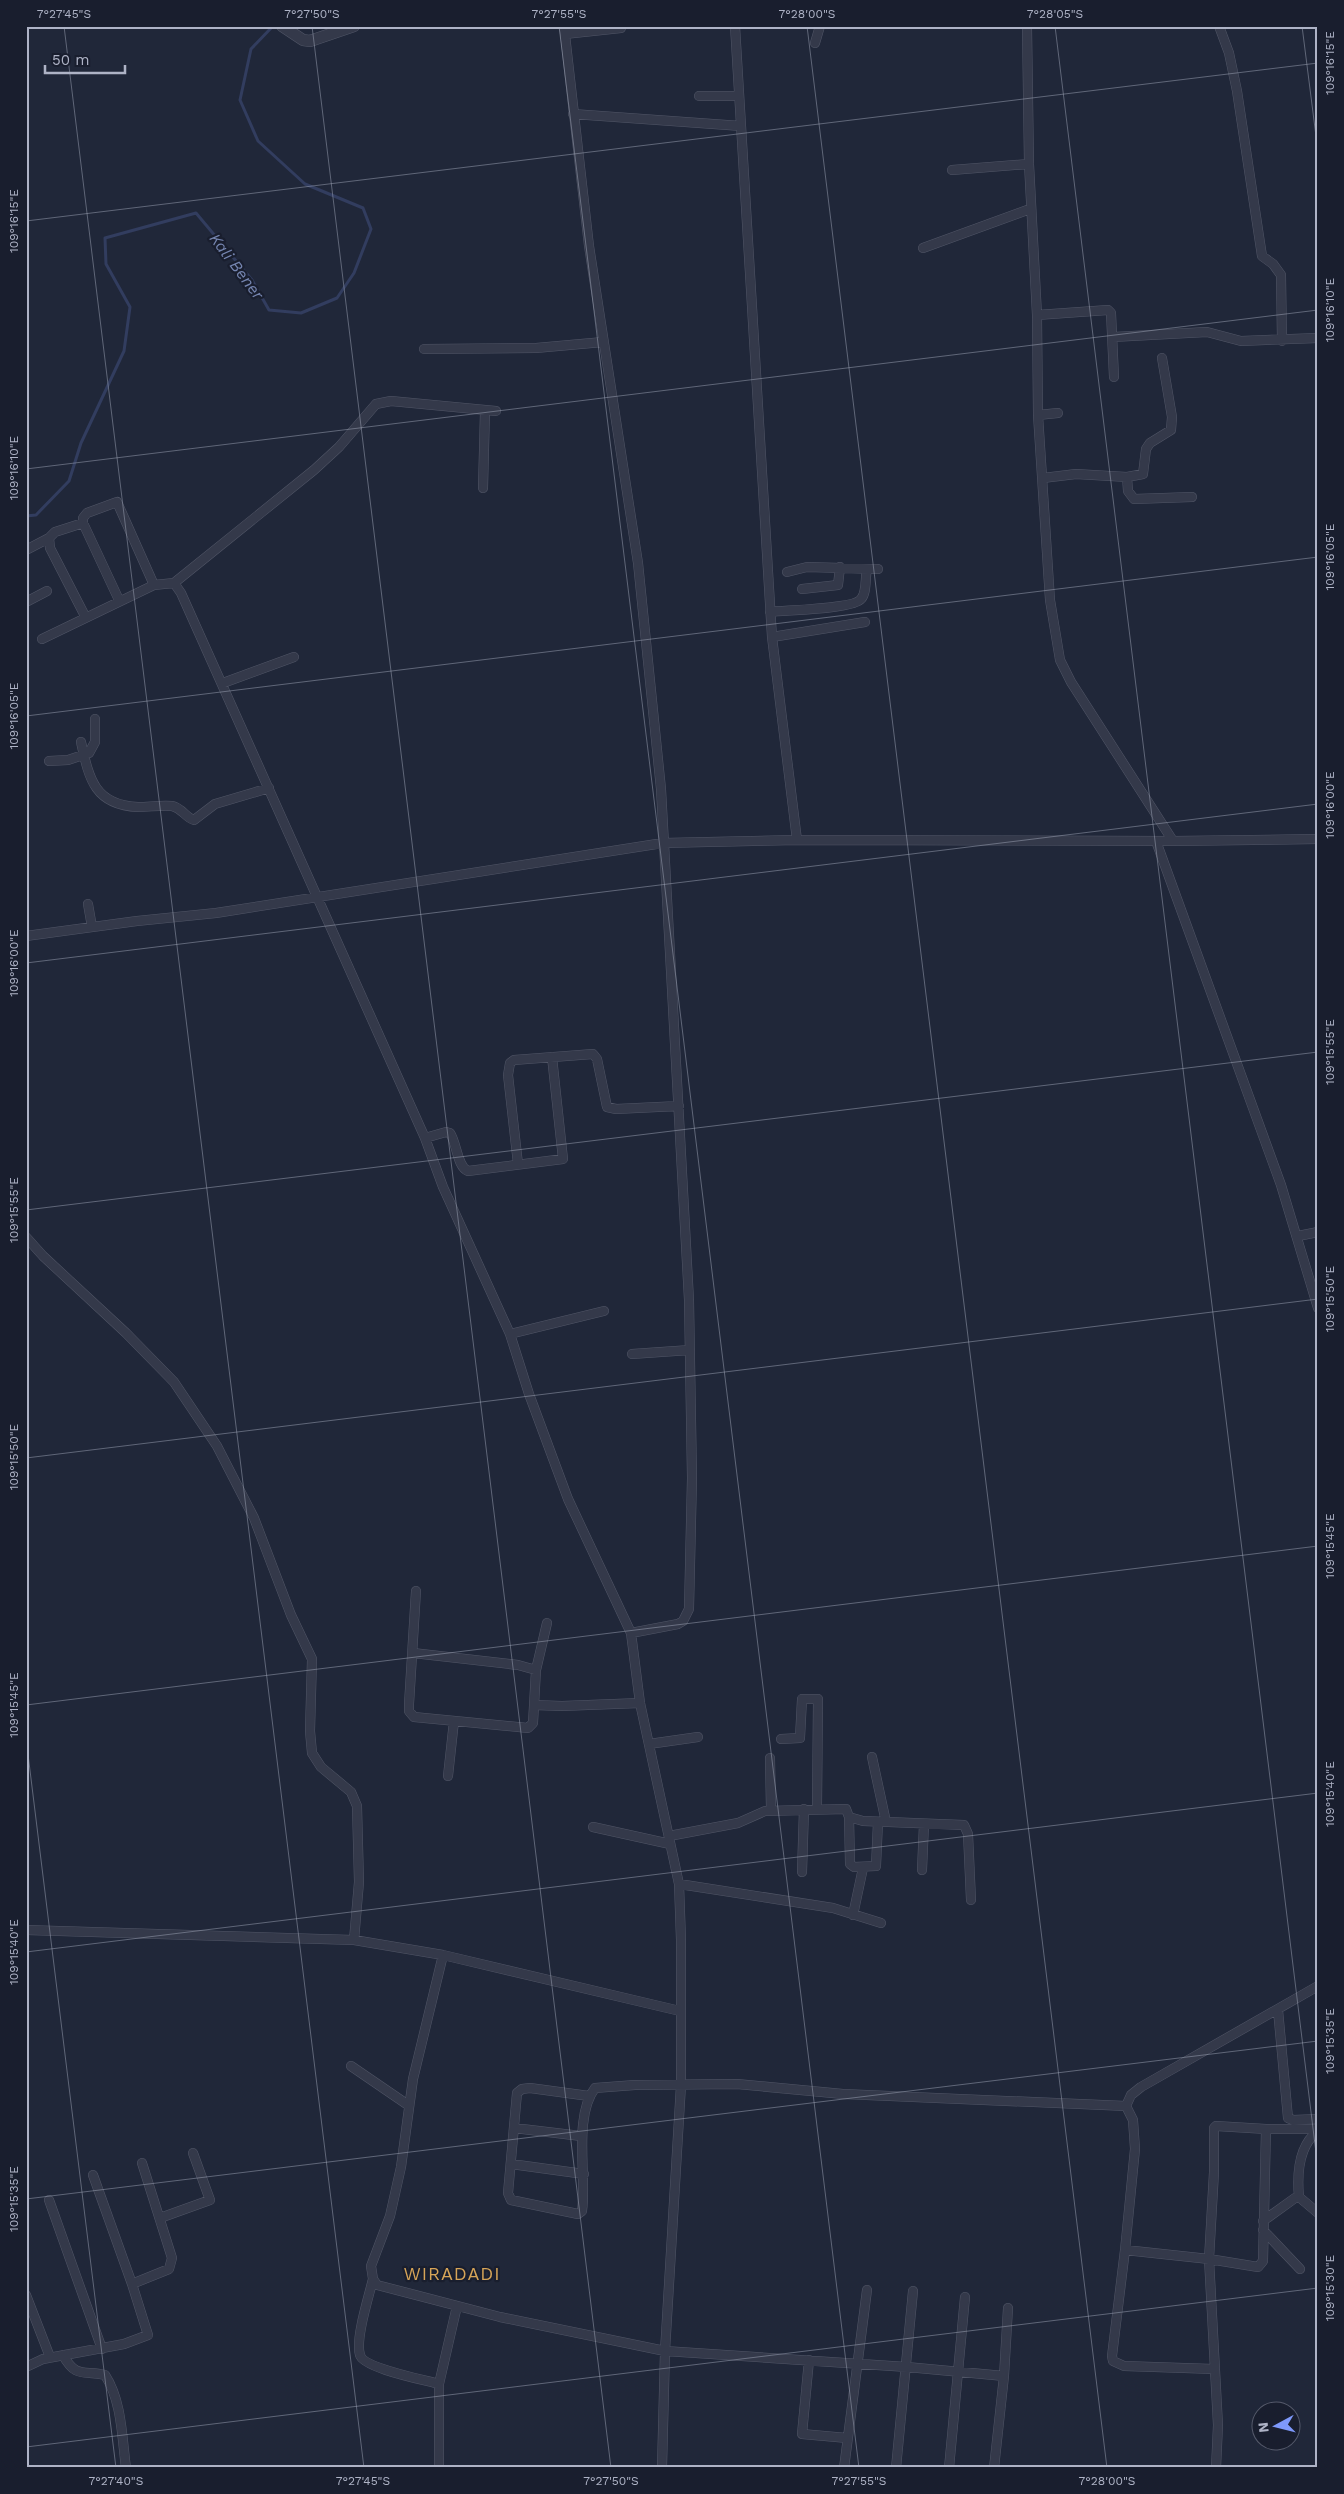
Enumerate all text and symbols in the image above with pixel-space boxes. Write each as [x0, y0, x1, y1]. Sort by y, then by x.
text: 7°27'45"S [37, 7, 91, 21]
text: 7°27'50"S [284, 7, 340, 21]
text: 7°27'55"S [531, 7, 587, 21]
text: 7°28'00"S [779, 7, 835, 21]
text: 7°28'05"S [1027, 7, 1083, 21]
text: 109°16'15"E [1323, 31, 1337, 95]
scale bar [45, 42, 125, 74]
text: 50 m [52, 51, 89, 69]
text: 109°16'15"E [7, 189, 21, 253]
water label: Kali Bener [206, 229, 268, 304]
text: 109°16'10"E [1323, 277, 1337, 342]
text: 109°16'10"E [7, 435, 21, 500]
text: 109°16'05"E [1323, 523, 1337, 590]
text: 109°16'05"E [7, 682, 21, 749]
text: 109°16'00"E [1323, 771, 1337, 839]
text: 109°16'00"E [7, 929, 21, 997]
text: 109°15'55"E [1323, 1019, 1337, 1085]
text: 109°15'55"E [7, 1177, 21, 1243]
text: 109°15'50"E [1323, 1265, 1337, 1332]
text: 109°15'50"E [7, 1423, 21, 1490]
text: 109°15'45"E [1323, 1513, 1337, 1579]
text: 109°15'45"E [7, 1672, 21, 1738]
text: 109°15'40"E [1323, 1761, 1337, 1827]
text: 109°15'40"E [7, 1919, 21, 1985]
text: 109°15'35"E [1323, 2008, 1337, 2074]
text: 109°15'35"E [7, 2166, 21, 2232]
text: 109°15'30"E [1323, 2254, 1337, 2321]
district label: WIRADADI [403, 2263, 501, 2284]
north arrow [1252, 2402, 1302, 2452]
text: N [1255, 2421, 1272, 2434]
text: 7°27'40"S [89, 2474, 143, 2488]
text: 7°27'45"S [336, 2474, 390, 2488]
text: 7°27'50"S [583, 2474, 639, 2488]
text: 7°27'55"S [831, 2474, 887, 2488]
text: 7°28'00"S [1079, 2474, 1135, 2488]

